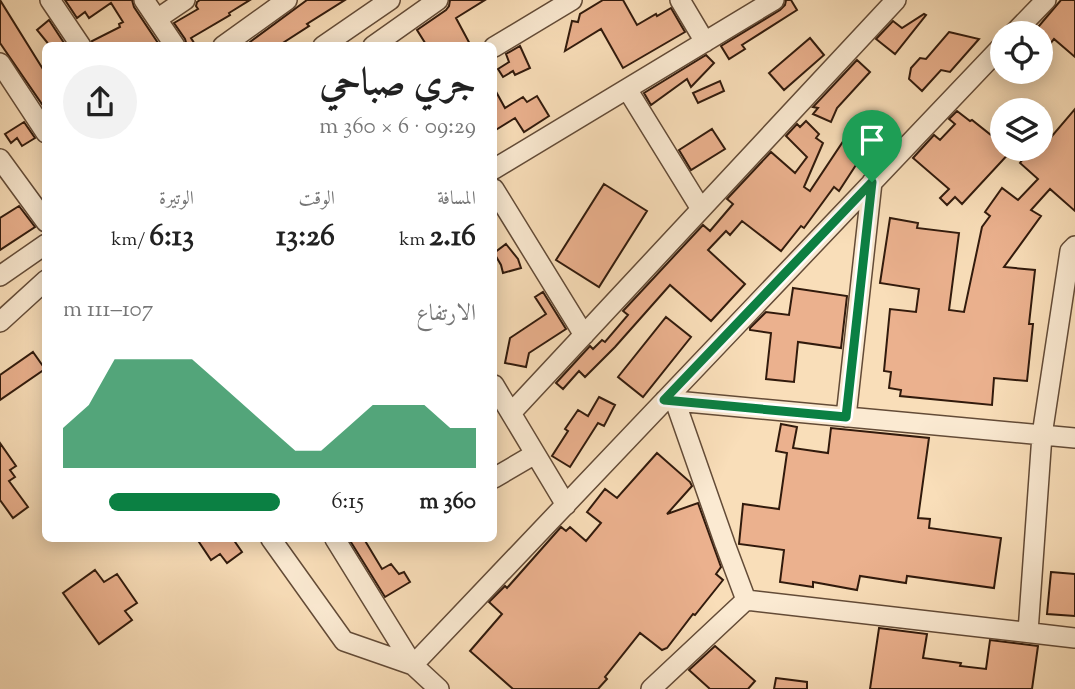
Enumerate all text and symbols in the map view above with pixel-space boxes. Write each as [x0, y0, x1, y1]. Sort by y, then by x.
map controls [990, 21, 1053, 161]
button: locate [990, 21, 1053, 84]
text: جري صباحي [320, 58, 476, 112]
button: share [63, 65, 137, 139]
button: layers [990, 98, 1053, 161]
pin [842, 110, 902, 182]
text: 09:29 · 6 × 360 m [319, 111, 476, 144]
icon: arrive [853, 121, 891, 159]
text: الوتيرة [159, 186, 194, 213]
text: الوقت [299, 186, 335, 213]
text: المسافة [437, 186, 476, 213]
text: 6:13 [149, 216, 194, 259]
text: 13:26 [276, 216, 335, 259]
text: 2.16 [429, 216, 476, 259]
text: /km [111, 227, 149, 254]
text: km [399, 227, 429, 254]
text: 107–111 m [63, 294, 153, 327]
text: الارتفاع [416, 298, 476, 331]
text: 6:15 [331, 486, 364, 519]
text: 360 m [419, 486, 476, 519]

